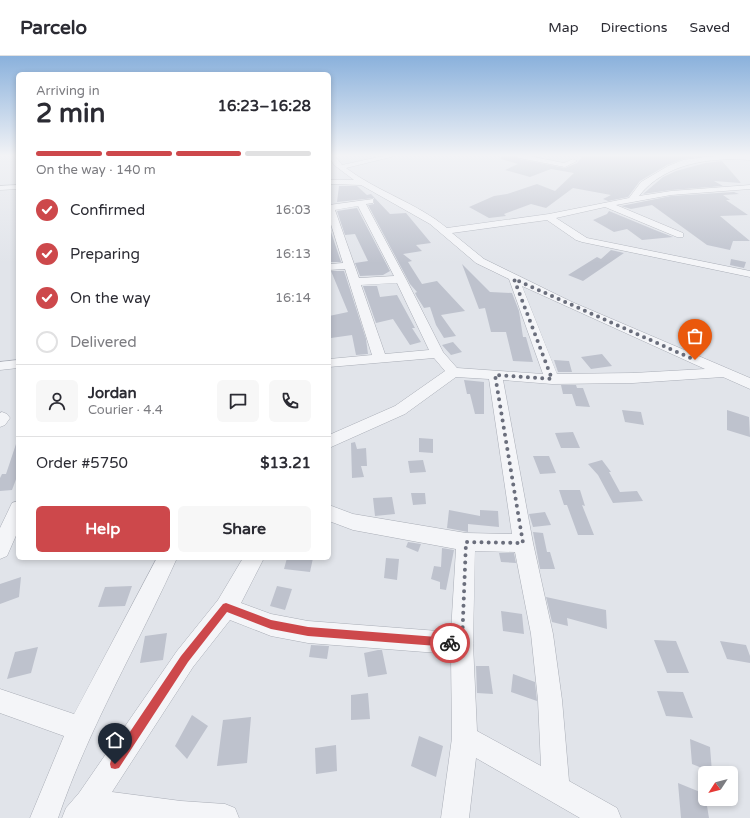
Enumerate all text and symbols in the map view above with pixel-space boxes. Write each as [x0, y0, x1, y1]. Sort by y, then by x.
text: Parcelo [20, 17, 87, 39]
text: Map [548, 19, 579, 36]
text: Directions [601, 19, 668, 36]
text: Saved [690, 19, 730, 36]
text: Arriving in [36, 83, 100, 99]
text: 16:23–16:28 [218, 97, 311, 115]
text: 2 min [36, 98, 105, 129]
text: On the way · 140 m [36, 162, 156, 178]
icon: check [36, 199, 58, 221]
text: Confirmed [70, 201, 145, 219]
text: 16:03 [275, 202, 311, 218]
icon: check [36, 243, 58, 265]
text: Preparing [70, 245, 140, 263]
text: 16:13 [275, 246, 311, 262]
icon: check [36, 287, 58, 309]
text: On the way [70, 289, 150, 307]
text: 16:14 [275, 290, 311, 306]
pin [678, 319, 712, 360]
icon: bag [684, 325, 706, 347]
text: Delivered [70, 333, 137, 351]
button: person [36, 380, 78, 422]
button: chat [217, 380, 259, 422]
button: phone [269, 380, 311, 422]
text: Jordan [88, 384, 137, 402]
text: Courier · 4.4 [88, 402, 163, 418]
text: Order #5750 [36, 454, 128, 472]
text: $13.21 [260, 454, 311, 472]
button: Help [36, 506, 170, 552]
button: Share [178, 506, 311, 552]
courier [430, 623, 470, 663]
icon: bike [439, 632, 461, 654]
pin [98, 723, 132, 764]
icon: home [104, 729, 126, 751]
north arrow [698, 766, 738, 806]
map controls [698, 766, 738, 806]

